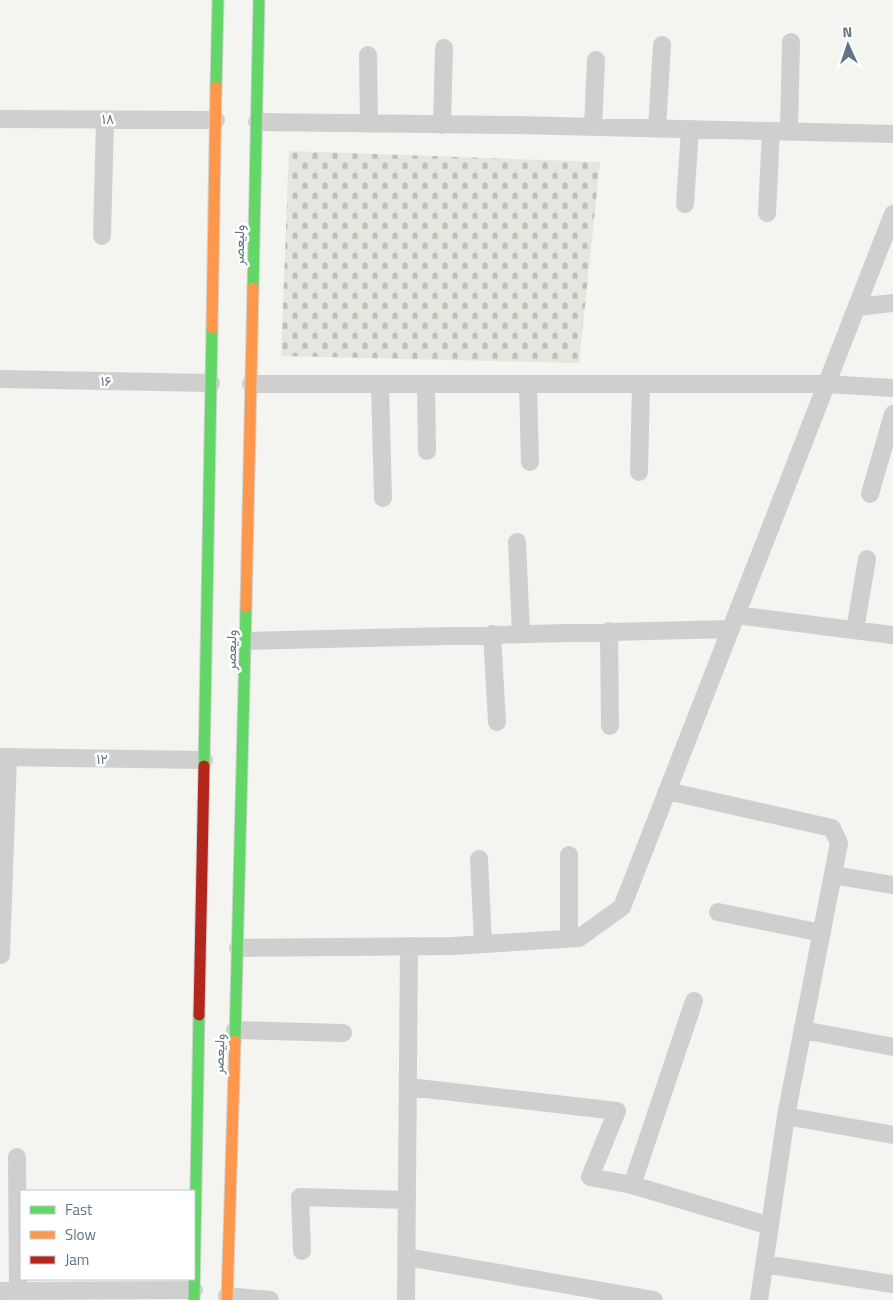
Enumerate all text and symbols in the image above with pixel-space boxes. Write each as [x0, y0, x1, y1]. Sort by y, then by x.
north arrow [823, 20, 873, 70]
text: N [842, 21, 853, 42]
street label: ۱۸ [102, 108, 114, 129]
street label: ولیعصر [228, 224, 249, 267]
street label: ۱۶ [100, 370, 112, 391]
street label: ولیعصر [220, 629, 241, 672]
street label: ۱۲ [96, 748, 108, 769]
street label: ولیعصر [207, 1033, 230, 1076]
legend [20, 1190, 195, 1280]
text: Fast [65, 1198, 93, 1221]
text: Slow [65, 1223, 96, 1246]
text: Jam [65, 1248, 89, 1271]

